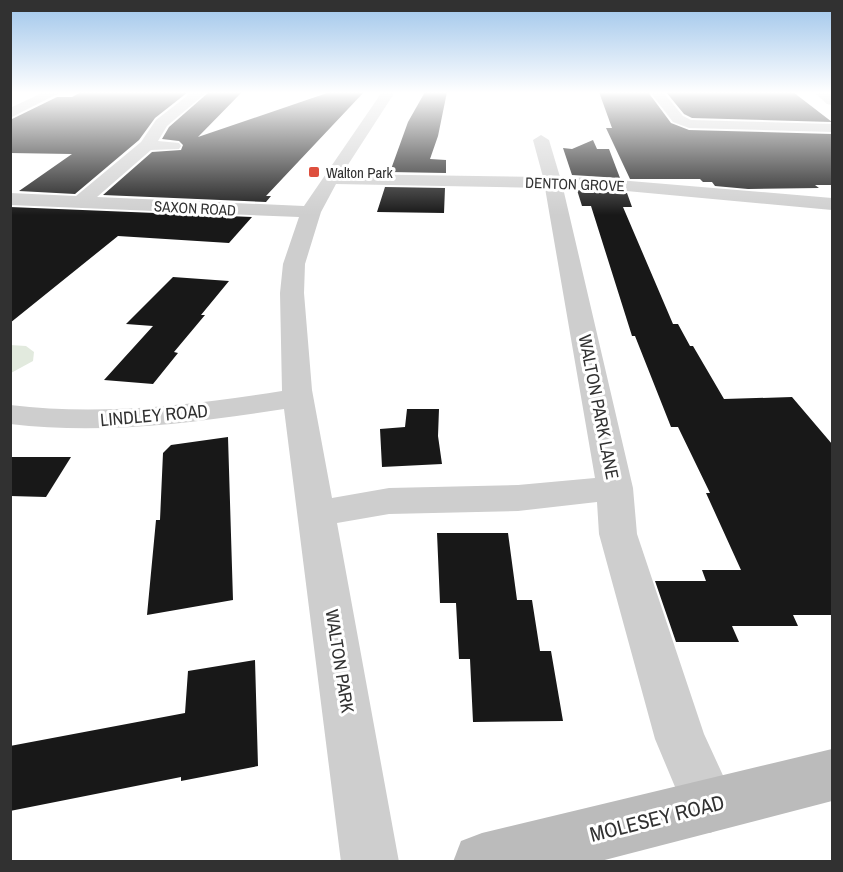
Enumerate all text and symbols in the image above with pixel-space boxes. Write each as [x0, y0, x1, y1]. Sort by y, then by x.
place label: Walton Park [326, 162, 393, 183]
marker: Walton Park [307, 165, 321, 179]
street label: DENTON GROVE [525, 172, 625, 196]
street label: SAXON ROAD [153, 195, 237, 221]
street label: WALTON PARK LANE [573, 332, 625, 482]
street label: LINDLEY ROAD [99, 398, 209, 432]
street label: WALTON PARK [319, 607, 361, 715]
street label: MOLESEY ROAD [587, 787, 727, 849]

